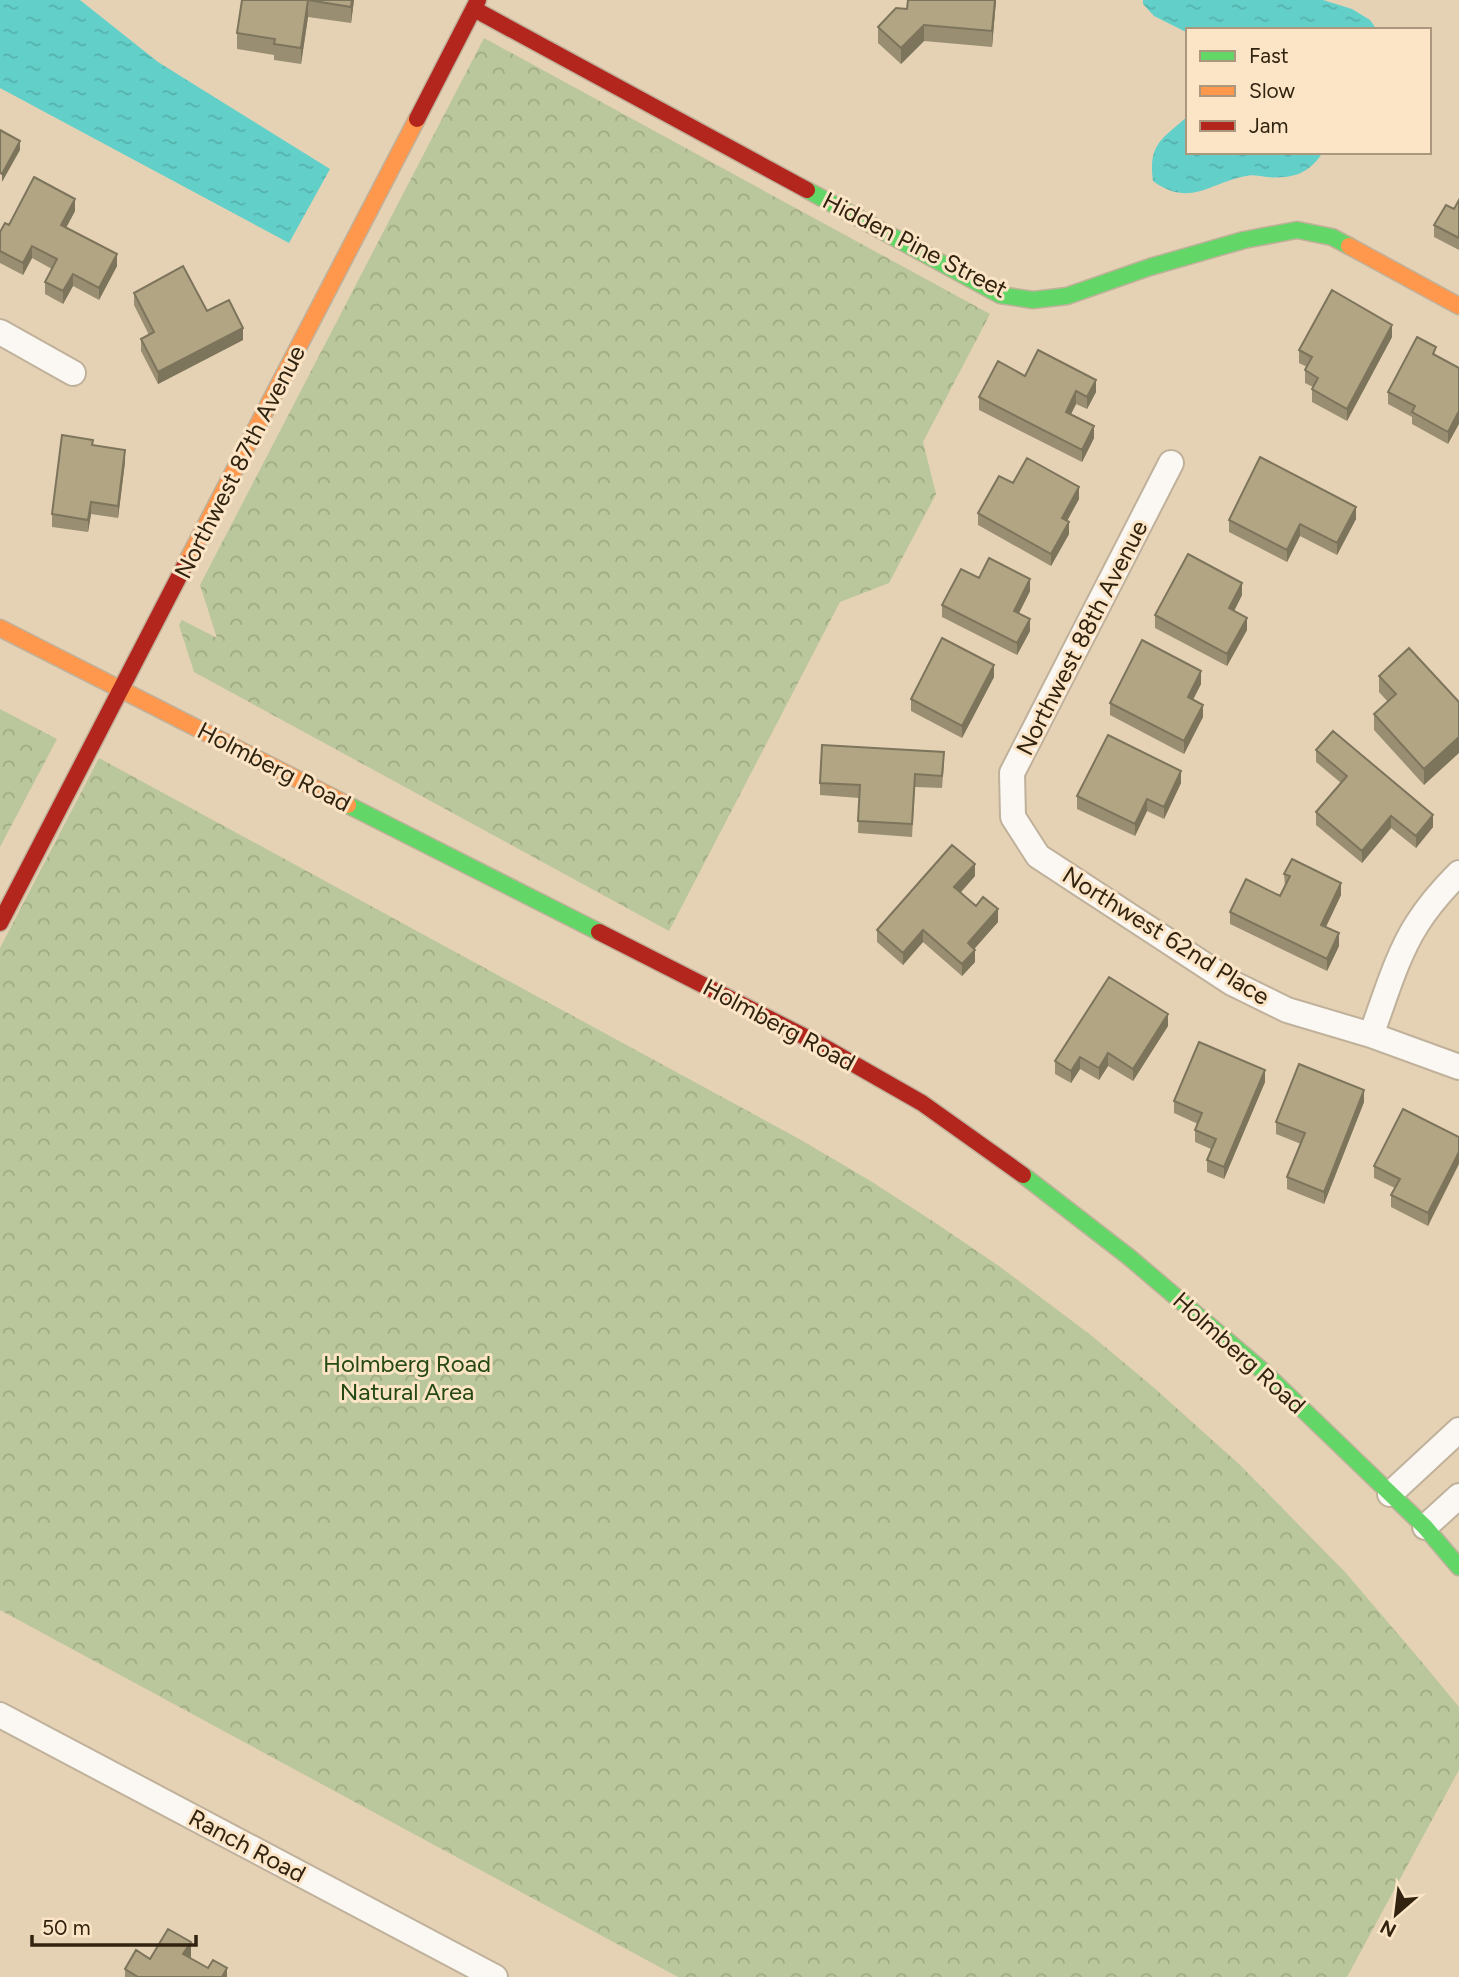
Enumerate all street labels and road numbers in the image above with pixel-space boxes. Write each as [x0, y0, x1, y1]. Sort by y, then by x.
street label: Hidden Pine Street [818, 186, 1012, 304]
street label: Northwest 87th Avenue [168, 340, 311, 583]
street label: Northwest 88th Avenue [1010, 515, 1153, 760]
street label: Holmberg Road [193, 715, 356, 818]
street label: Northwest 62nd Place [1057, 860, 1275, 1011]
street label: Holmberg Road [698, 972, 860, 1077]
street label: Holmberg Road [1167, 1286, 1312, 1420]
street label: Ranch Road [184, 1803, 311, 1888]

